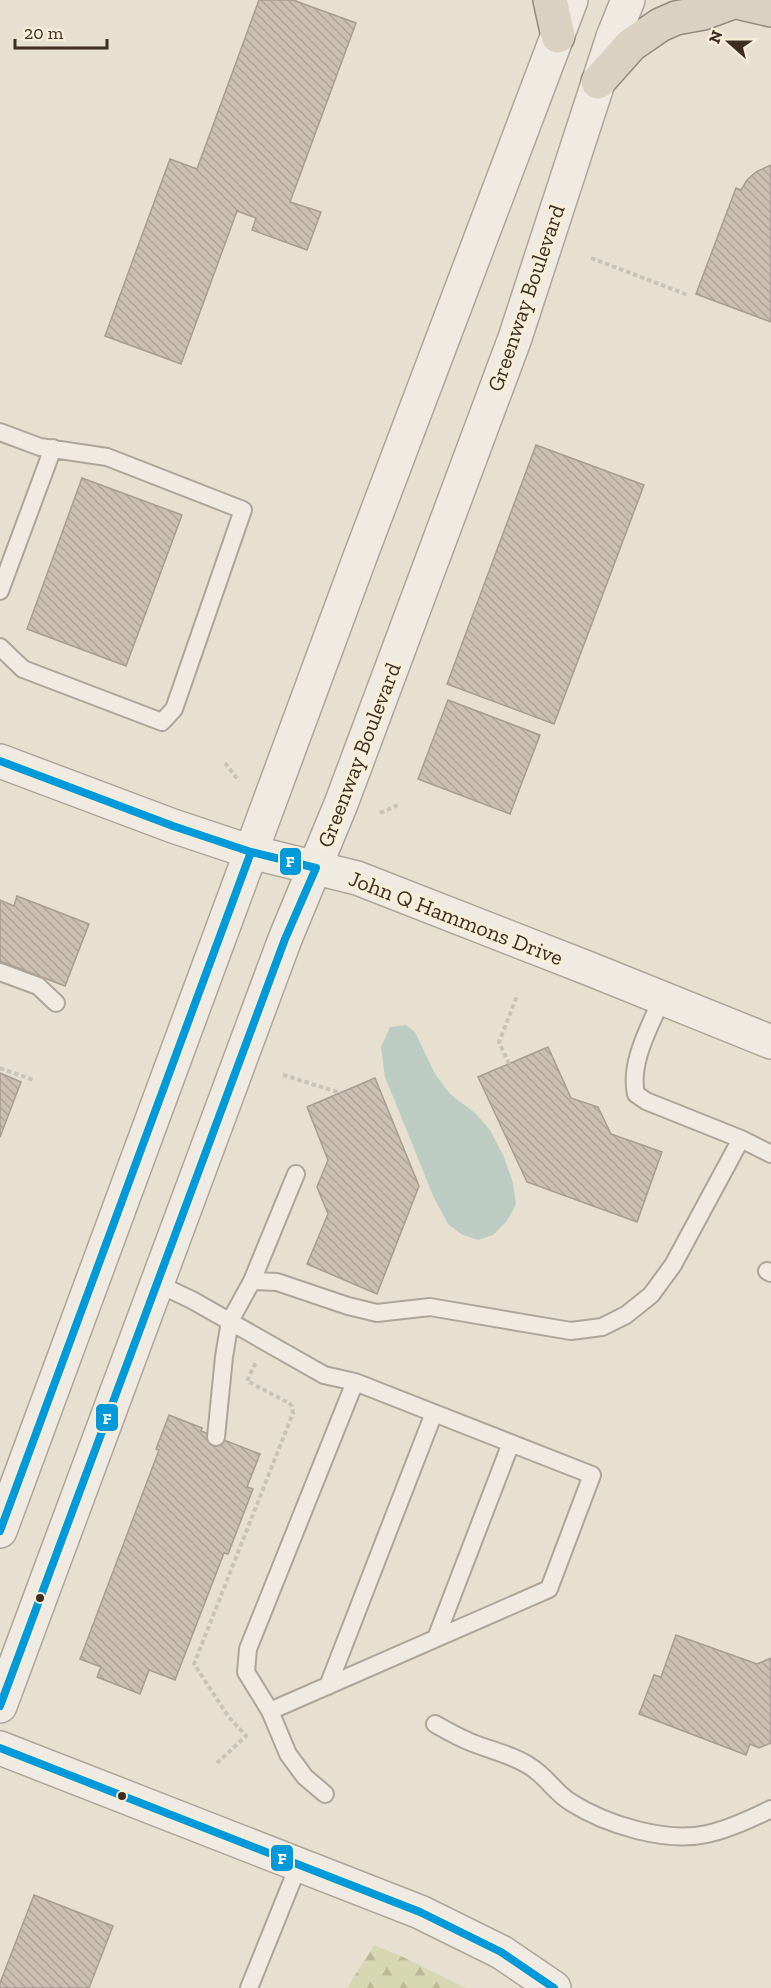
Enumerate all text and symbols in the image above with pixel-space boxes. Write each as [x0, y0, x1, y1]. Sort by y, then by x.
scale bar [15, 12, 106, 50]
north arrow [699, 12, 759, 72]
text: 20 m [24, 22, 64, 44]
text: N [704, 28, 727, 46]
street label: Greenway Boulevard [481, 201, 571, 395]
street label: Greenway Boulevard [311, 659, 407, 851]
line badge: F [279, 847, 302, 876]
text: F [285, 852, 295, 871]
street label: John Q Hammons Drive [345, 865, 567, 971]
line badge: F [95, 1403, 119, 1432]
text: F [102, 1409, 112, 1428]
unlabelled marker [34, 1592, 46, 1604]
unlabelled marker [116, 1790, 128, 1802]
line badge: F [270, 1844, 294, 1872]
text: F [277, 1849, 287, 1868]

